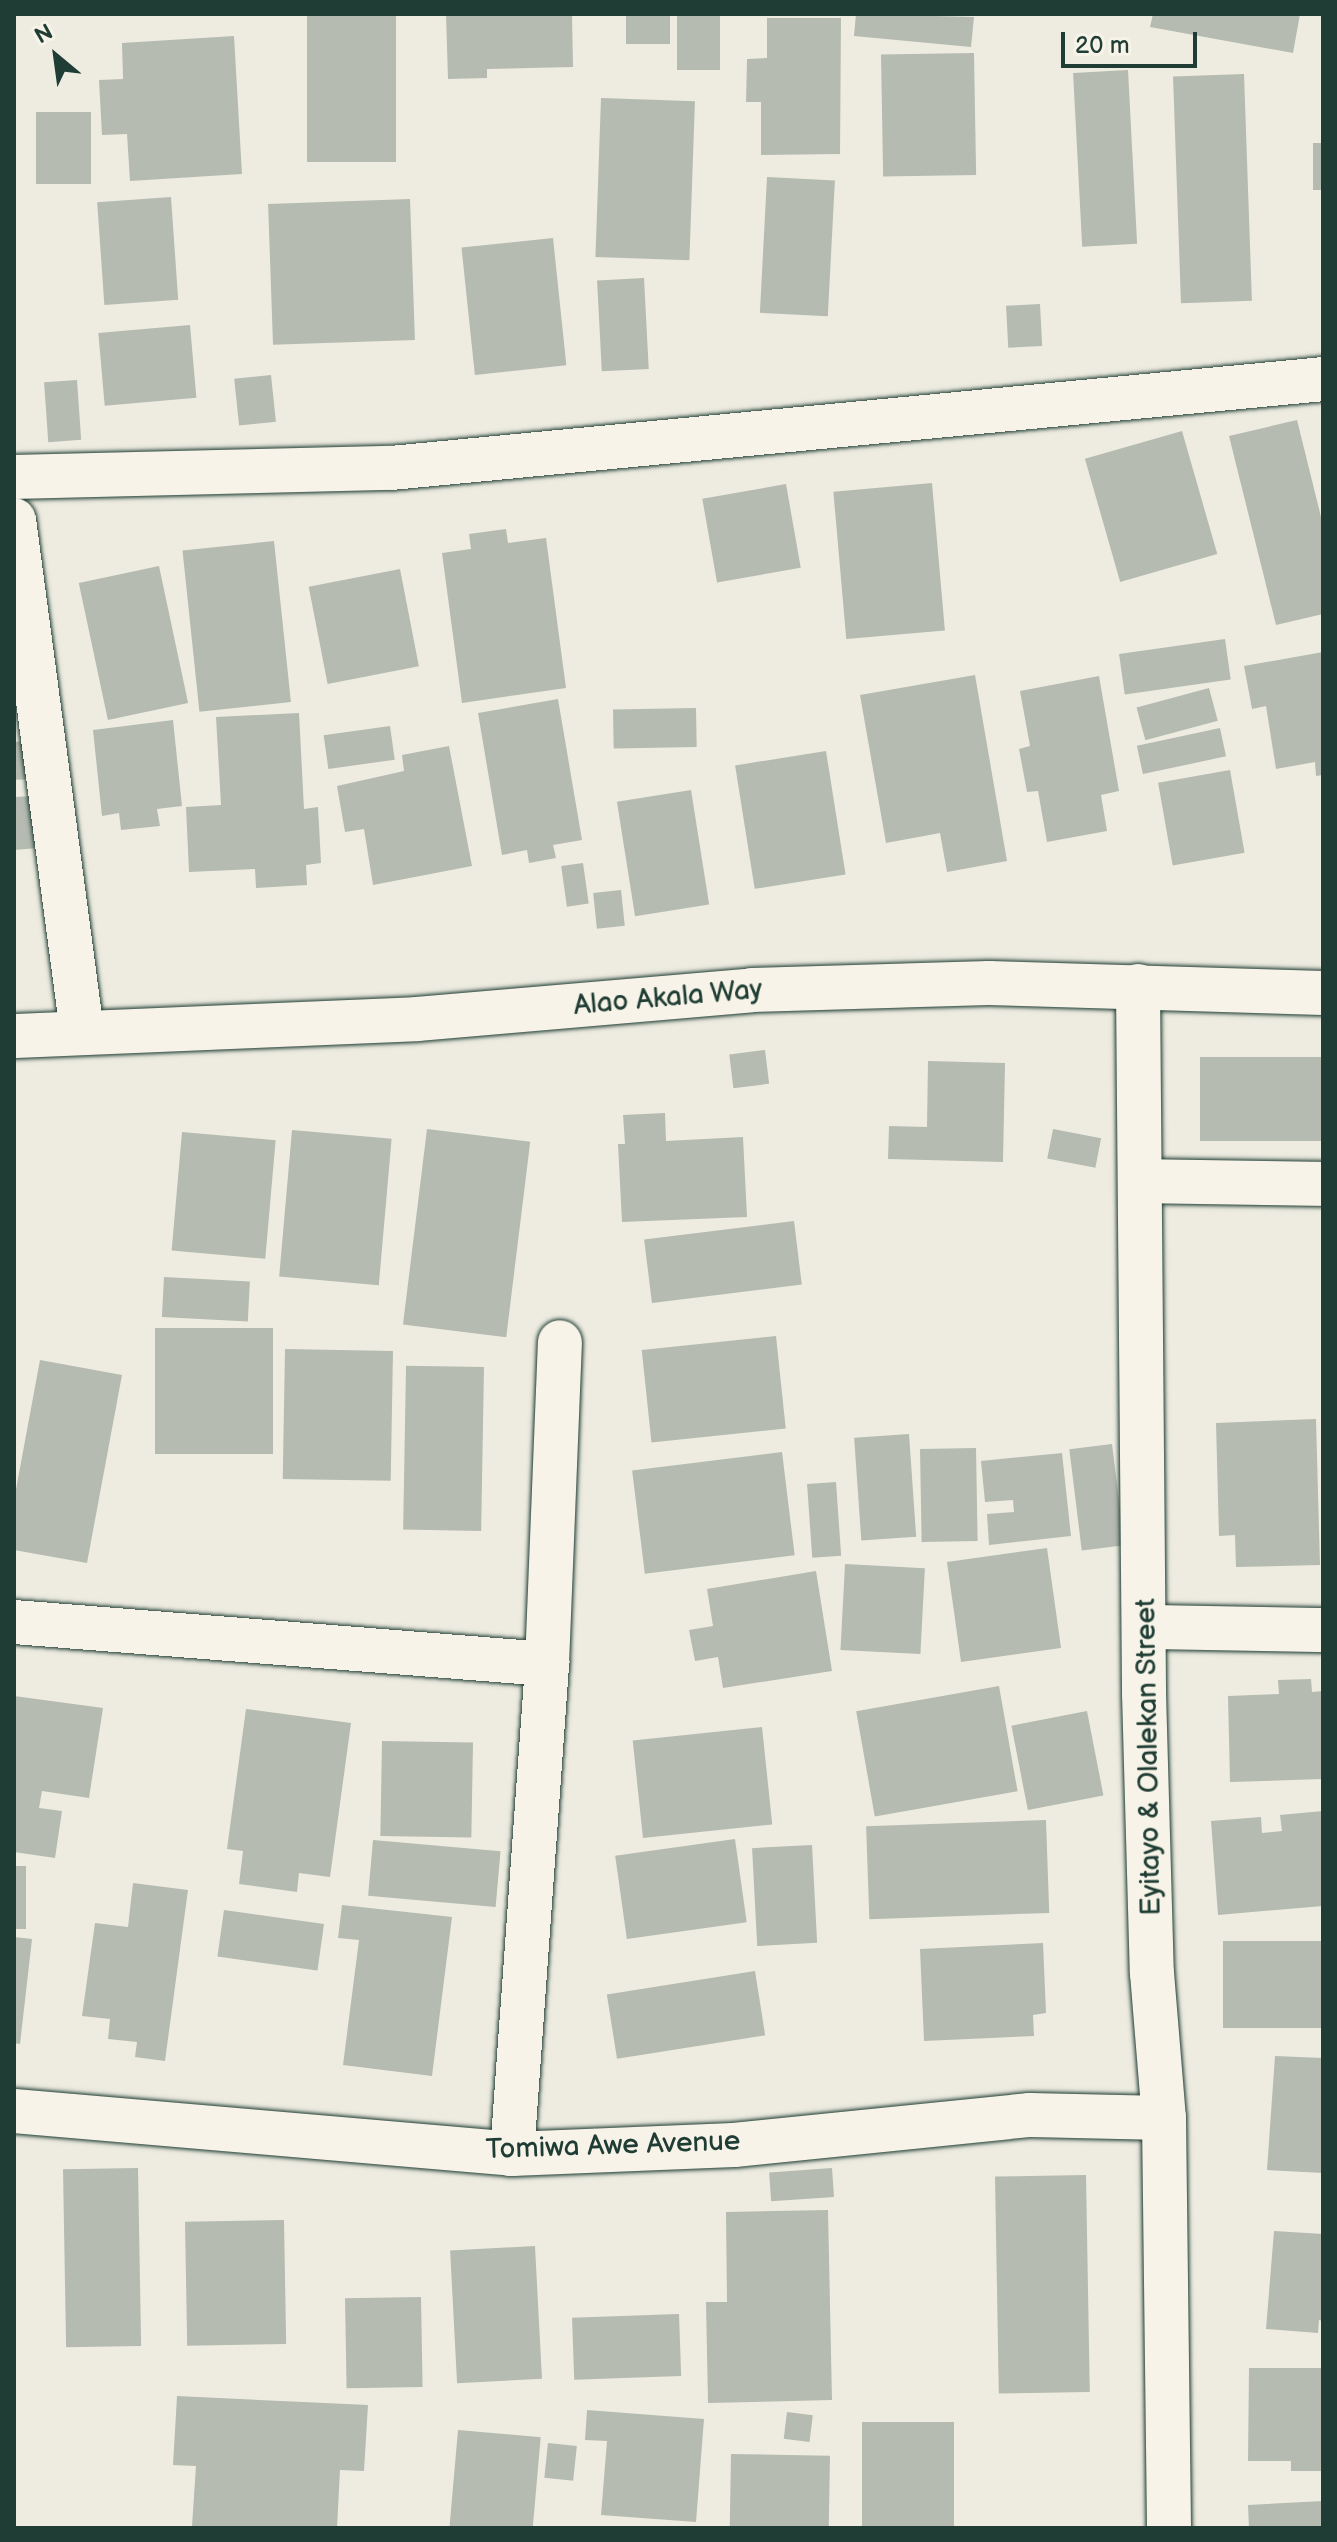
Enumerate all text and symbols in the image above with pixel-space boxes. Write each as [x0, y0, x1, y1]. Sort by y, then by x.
north arrow [16, 16, 96, 96]
scale bar [1065, 16, 1201, 66]
text: N [30, 19, 58, 50]
text: 20 m [1075, 31, 1130, 60]
street label: Alao Akala Way [572, 973, 764, 1023]
street label: Eyitayo & Olalekan Street [1129, 1598, 1169, 1916]
street label: Tomiwa Awe Avenue [485, 2125, 741, 2167]

